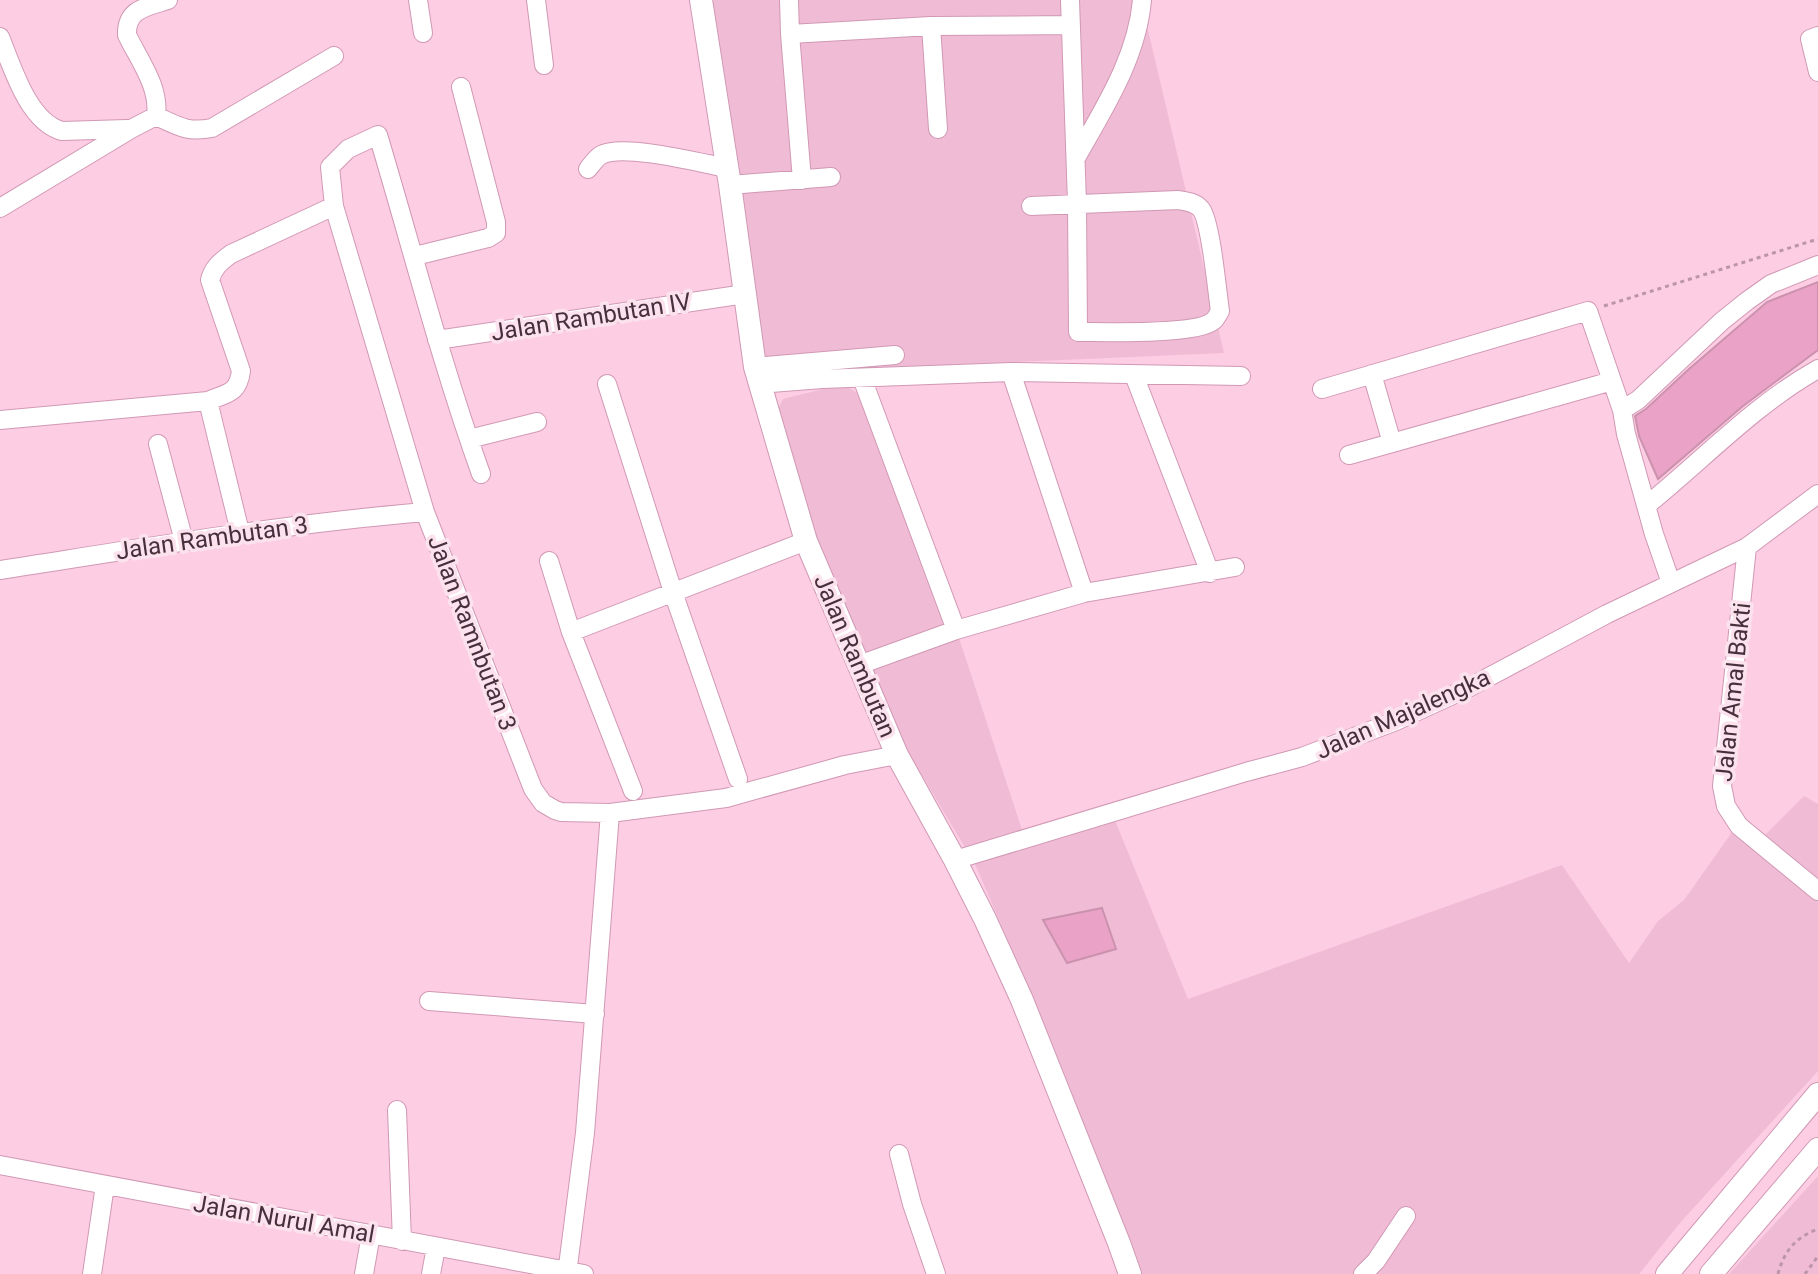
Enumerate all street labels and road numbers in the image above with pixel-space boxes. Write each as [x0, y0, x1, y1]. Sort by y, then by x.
street label: Jalan Rambutan IV [489, 287, 693, 347]
street label: Jalan Rambutan 3 [114, 511, 310, 565]
street label: Jalan Ramnbutan 3 [422, 531, 522, 735]
street label: Jalan Rambutan [808, 570, 902, 742]
street label: Jalan Amal Bakti [1710, 601, 1756, 783]
street label: Jalan Majalengka [1312, 663, 1494, 765]
street label: Jalan Nurul Amal [191, 1189, 377, 1249]

